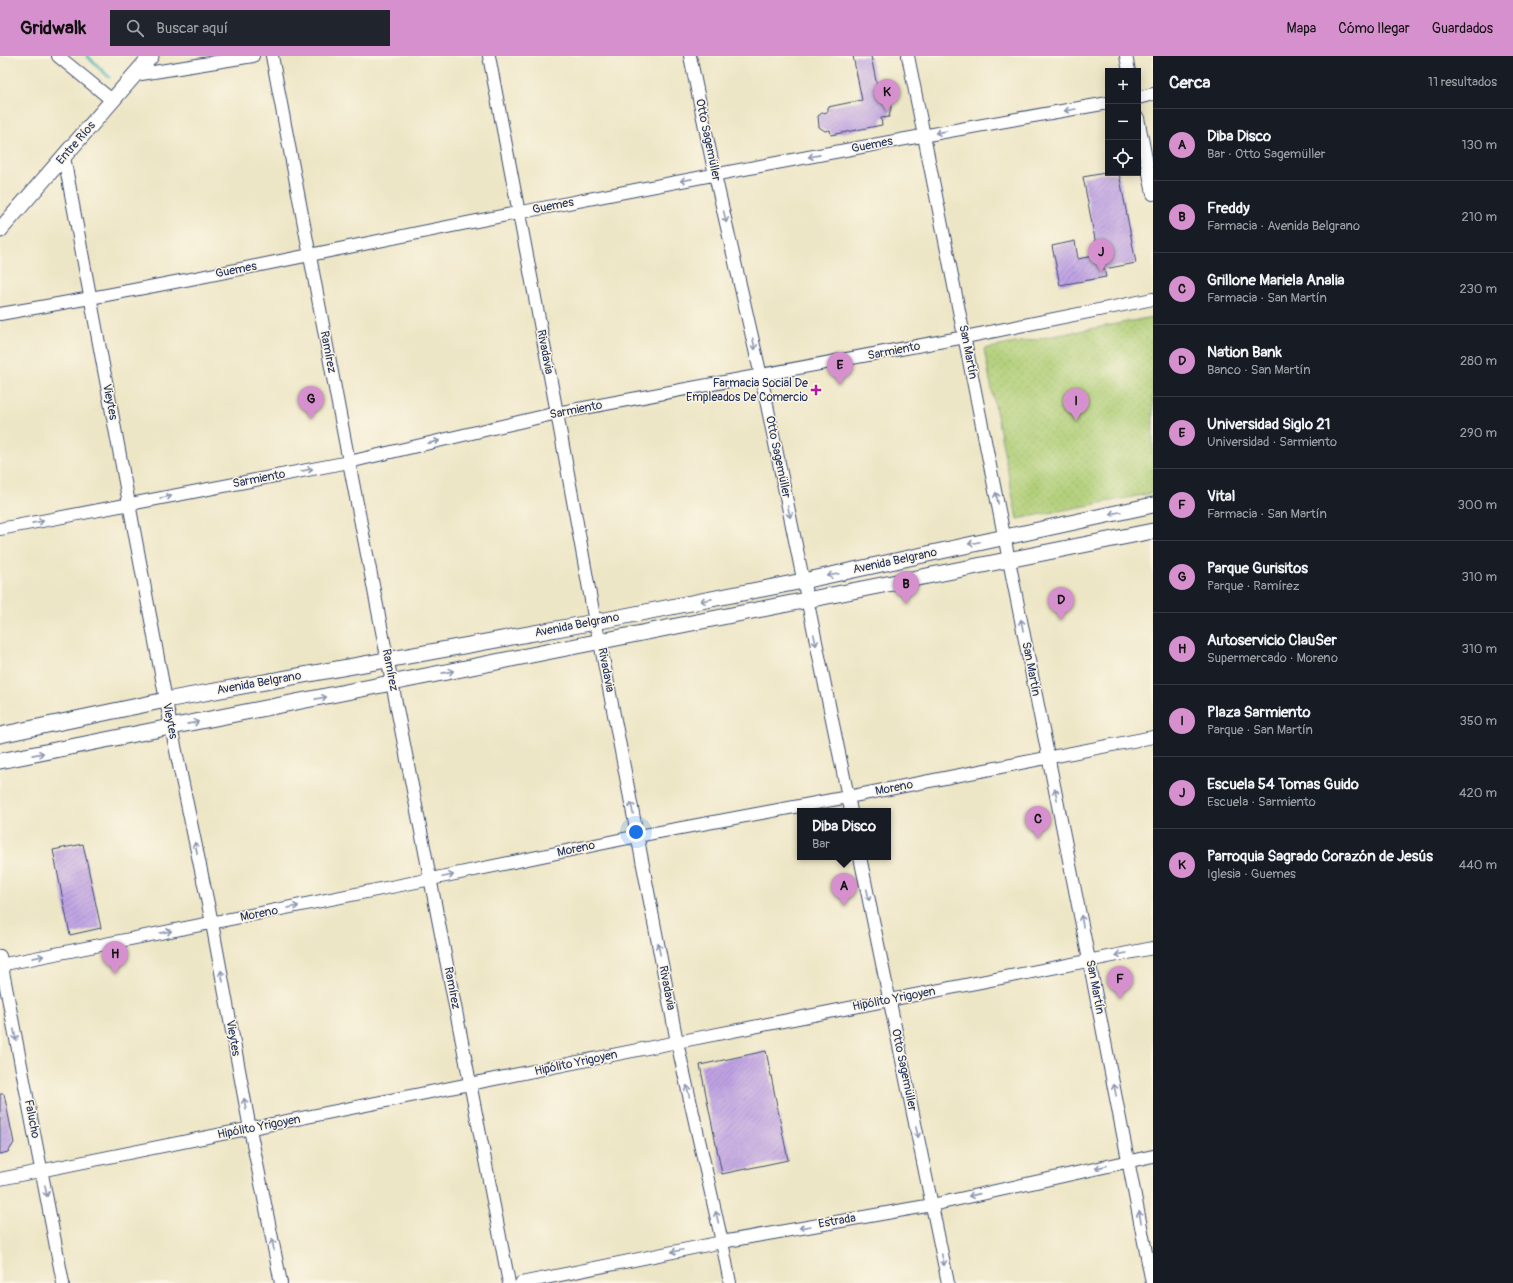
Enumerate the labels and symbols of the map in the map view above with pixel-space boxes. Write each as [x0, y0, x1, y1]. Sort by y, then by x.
pin: K [874, 79, 900, 112]
street label: Otto Sagemüller [692, 98, 724, 183]
one-way arrow [1063, 106, 1076, 114]
street label: Entre Ríos [53, 118, 99, 168]
one-way arrow [935, 128, 948, 136]
street label: Guemes [850, 134, 895, 156]
one-way arrow [808, 152, 821, 160]
one-way arrow [680, 177, 693, 185]
street label: Guemes [531, 195, 576, 217]
one-way arrow [721, 211, 729, 224]
pin: J [1088, 239, 1114, 272]
street label: Guemes [214, 259, 259, 281]
street label: San Martín [955, 324, 981, 381]
street label: Rivadavia [533, 328, 557, 376]
street label: Ramírez [317, 330, 339, 374]
one-way arrow [750, 337, 758, 350]
street label: Sarmiento [866, 338, 922, 363]
pin: E [827, 352, 853, 385]
place label: Farmacia Social De Empleados De Comercio [686, 376, 809, 405]
street label: Vieytes [99, 383, 121, 422]
marker: Farmacia Social De Empleados De Comercio [811, 385, 821, 395]
pin: G [298, 386, 324, 419]
pin: I [1063, 388, 1089, 421]
street label: Sarmiento [548, 397, 604, 422]
street label: Otto Sagemüller [762, 415, 794, 500]
one-way arrow [428, 438, 441, 445]
one-way arrow [300, 465, 313, 473]
street label: Sarmiento [231, 466, 287, 491]
one-way arrow [993, 492, 1001, 505]
one-way arrow [159, 493, 172, 501]
one-way arrow [786, 506, 794, 519]
one-way arrow [1109, 510, 1122, 518]
one-way arrow [31, 517, 44, 525]
one-way arrow [968, 540, 981, 548]
street label: Avenida Belgrano [852, 545, 939, 577]
one-way arrow [827, 571, 840, 579]
pin: B [893, 571, 919, 604]
pin: D [1048, 587, 1074, 620]
one-way arrow [700, 597, 713, 605]
street label: Avenida Belgrano [533, 609, 621, 641]
one-way arrow [1018, 619, 1026, 632]
one-way arrow [812, 633, 820, 646]
street label: San Martín [1018, 641, 1044, 698]
street label: Rivadavia [594, 646, 618, 694]
street label: Ramírez [379, 648, 401, 692]
street label: Avenida Belgrano [215, 668, 303, 698]
one-way arrow [441, 668, 454, 676]
one-way arrow [314, 693, 327, 701]
street label: Vieytes [159, 702, 181, 741]
one-way arrow [186, 719, 199, 727]
one-way arrow [31, 749, 44, 757]
street label: Moreno [874, 777, 915, 799]
one-way arrow [1052, 788, 1060, 801]
one-way arrow [628, 802, 636, 815]
pin: C [1025, 806, 1051, 839]
your location [626, 822, 646, 842]
street label: Moreno [556, 838, 597, 860]
one-way arrow [192, 842, 200, 855]
one-way arrow [441, 871, 454, 879]
pin: A [831, 873, 857, 906]
one-way arrow [864, 888, 872, 901]
one-way arrow [286, 902, 299, 910]
street label: Moreno [239, 903, 280, 925]
one-way arrow [1077, 915, 1085, 928]
one-way arrow [159, 928, 172, 936]
pin: H [102, 941, 128, 974]
one-way arrow [655, 943, 663, 956]
one-way arrow [1115, 950, 1128, 958]
one-way arrow [31, 953, 44, 961]
street label: San Martín [1082, 959, 1108, 1016]
street label: Rivadavia [655, 964, 679, 1012]
street label: Ramírez [441, 966, 463, 1010]
pin: F [1107, 966, 1133, 999]
one-way arrow [217, 970, 225, 983]
street label: Hipólito Yrigoyen [851, 984, 937, 1014]
street label: Vieytes [222, 1019, 244, 1058]
street label: Otto Sagemüller [888, 1028, 920, 1113]
one-way arrow [12, 1029, 20, 1042]
street label: Hipólito Yrigoyen [533, 1047, 619, 1079]
one-way arrow [1110, 1083, 1118, 1096]
one-way arrow [684, 1084, 692, 1097]
one-way arrow [241, 1097, 249, 1110]
street label: Falucho [21, 1098, 43, 1140]
street label: Hipólito Yrigoyen [216, 1112, 302, 1142]
one-way arrow [913, 1125, 921, 1138]
one-way arrow [1095, 1164, 1108, 1171]
one-way arrow [42, 1184, 50, 1197]
one-way arrow [968, 1192, 981, 1200]
street label: Estrada [817, 1210, 857, 1232]
one-way arrow [713, 1211, 720, 1224]
one-way arrow [1135, 1211, 1143, 1224]
one-way arrow [799, 1223, 812, 1231]
one-way arrow [269, 1239, 277, 1252]
one-way arrow [671, 1247, 684, 1255]
one-way arrow [939, 1253, 947, 1266]

